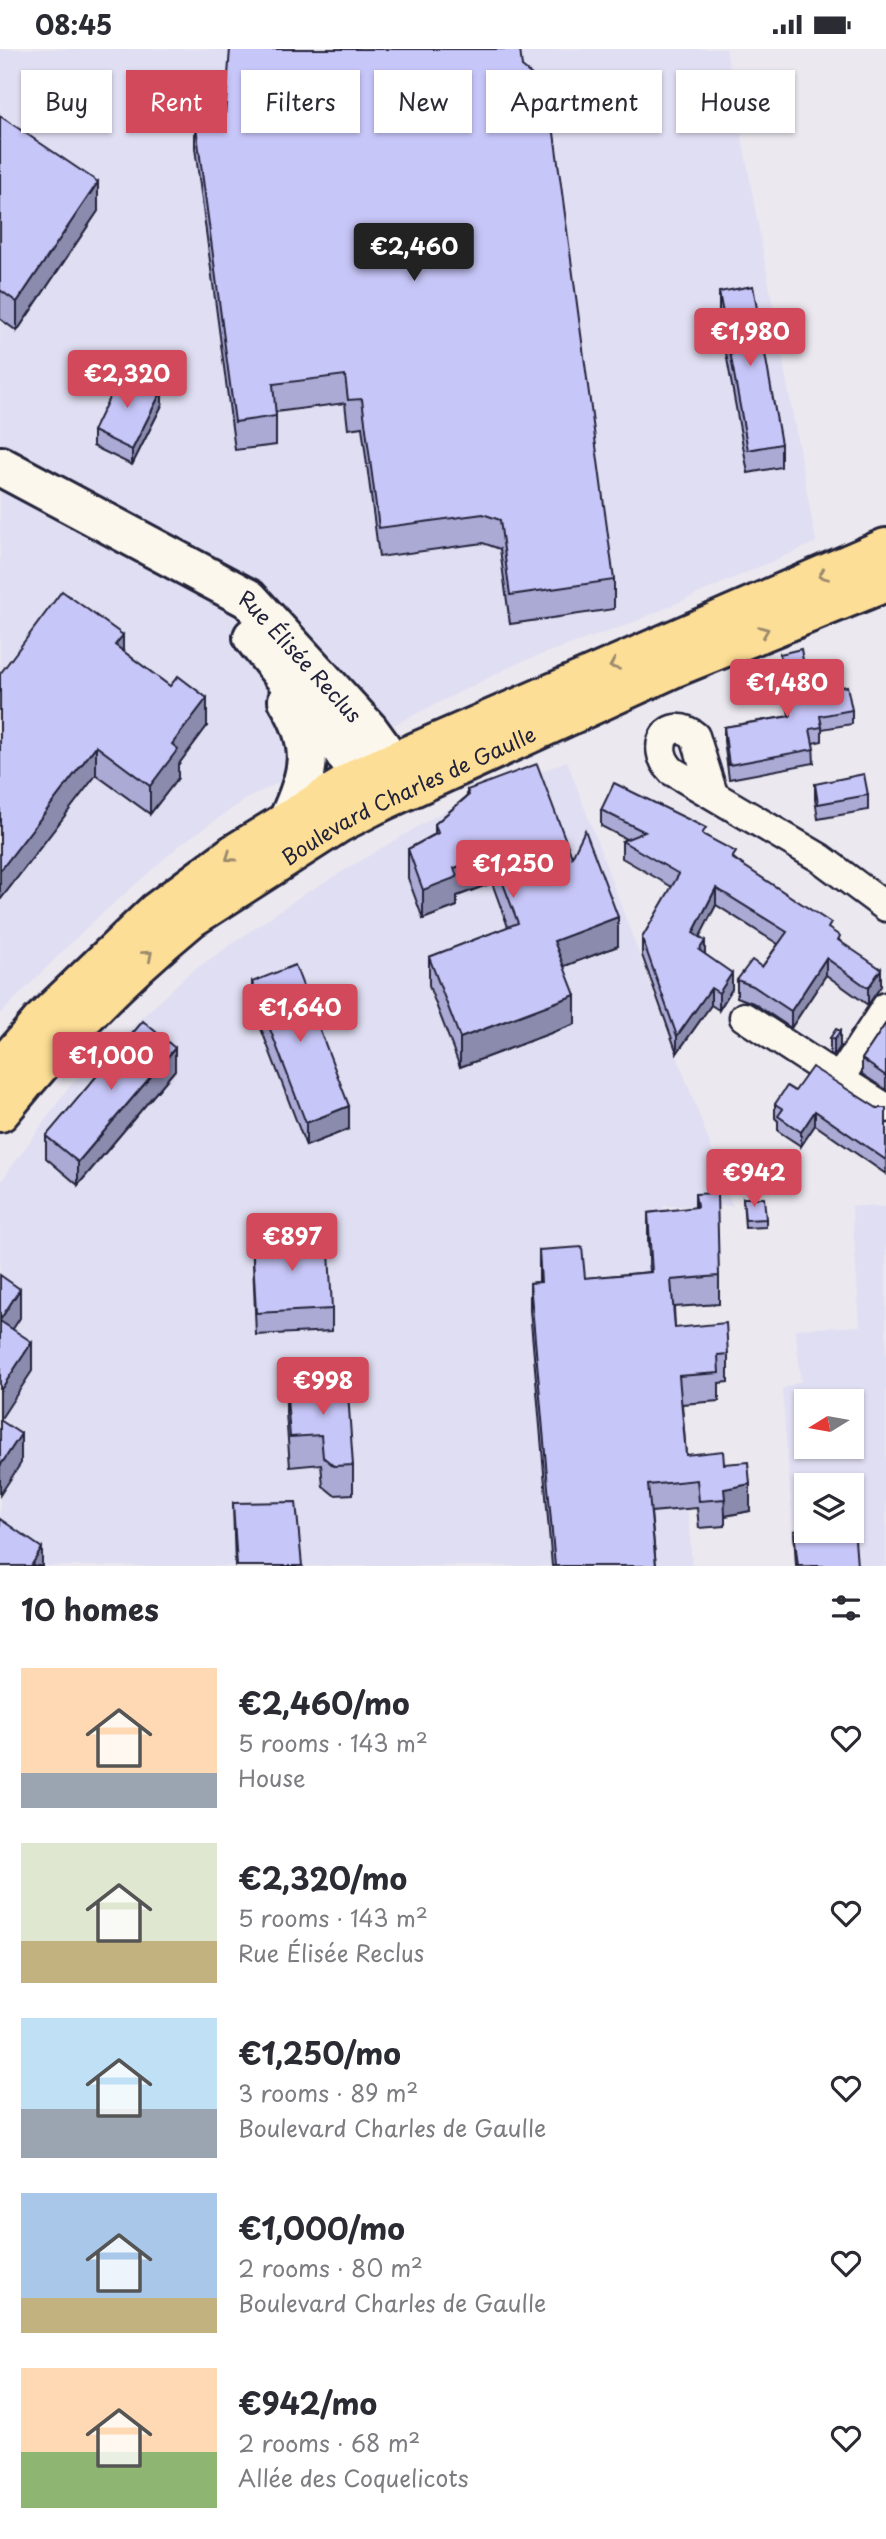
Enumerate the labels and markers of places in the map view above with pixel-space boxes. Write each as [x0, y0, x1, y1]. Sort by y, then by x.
pin: €2,460 [357, 223, 471, 283]
pin: €1,980 [693, 309, 807, 368]
pin: €2,320 [70, 351, 184, 410]
pin: €1,480 [730, 659, 844, 719]
pin: €1,250 [456, 841, 570, 900]
pin: €1,640 [243, 985, 357, 1044]
pin: €1,000 [54, 1033, 168, 1092]
pin: €942 [713, 1149, 795, 1209]
pin: €897 [251, 1213, 333, 1273]
pin: €998 [282, 1357, 364, 1417]

